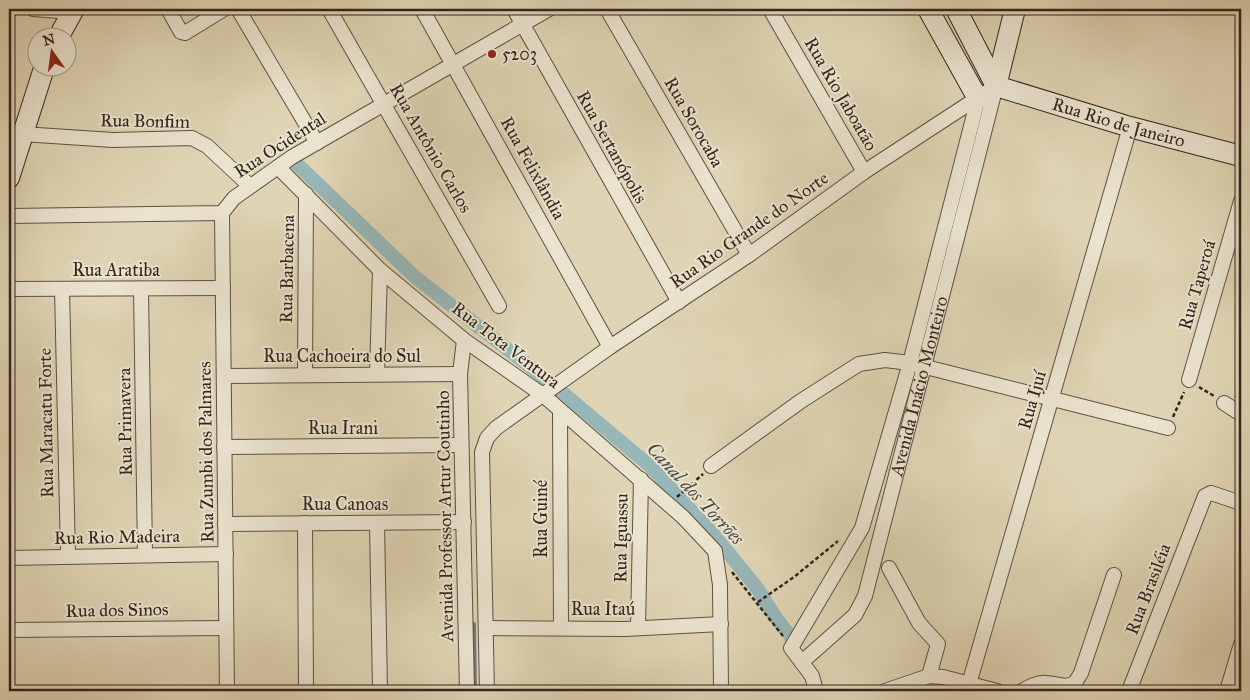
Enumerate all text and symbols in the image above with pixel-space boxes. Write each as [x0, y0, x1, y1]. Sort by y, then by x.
north arrow [28, 28, 78, 78]
text: N [41, 30, 57, 50]
street label: Rua Rio Jaboatão [799, 33, 882, 155]
place label: 5203 [502, 43, 537, 65]
marker: 5203 [486, 48, 498, 60]
street label: Rua Sorocaba [659, 73, 729, 171]
street label: Rua Antônio Carlos [385, 79, 477, 217]
street label: Rua Sertanópolis [572, 87, 652, 207]
street label: Rua Rio de Janeiro [1050, 93, 1187, 152]
street label: Rua Ocidental [230, 107, 330, 183]
street label: Rua Bonfim [100, 109, 190, 133]
street label: Rua Felixlândia [496, 113, 570, 224]
street label: Rua Rio Grande do Norte [665, 167, 833, 293]
street label: Rua Barbacena [275, 214, 299, 323]
street label: Rua Taperoá [1174, 237, 1220, 332]
street label: Rua Aratiba [72, 259, 160, 281]
street label: Avenida Inácio Monteiro [885, 294, 953, 479]
street label: Rua Tota Ventura [447, 297, 565, 393]
street label: Rua Cachoeira do Sul [263, 345, 421, 367]
street label: Rua Maracatu Forte [34, 348, 58, 498]
street label: Rua Zumbi dos Palmares [193, 361, 219, 543]
street label: Rua Primavera [113, 367, 137, 476]
street label: Rua Ijuí [1013, 367, 1051, 432]
street label: Avenida Professor Artur Coutinho [432, 390, 458, 643]
street label: Rua Irani [308, 417, 378, 439]
water label: Canal dos Torrões [642, 437, 749, 550]
street label: Rua Guiné [530, 479, 552, 558]
street label: Rua Canoas [302, 493, 388, 515]
street label: Rua Iguassu [609, 493, 634, 583]
street label: Rua Rio Madeira [54, 525, 181, 549]
street label: Rua Brasiléia [1121, 540, 1176, 638]
street label: Rua dos Sinos [65, 598, 169, 622]
street label: Rua Itaú [571, 598, 636, 620]

